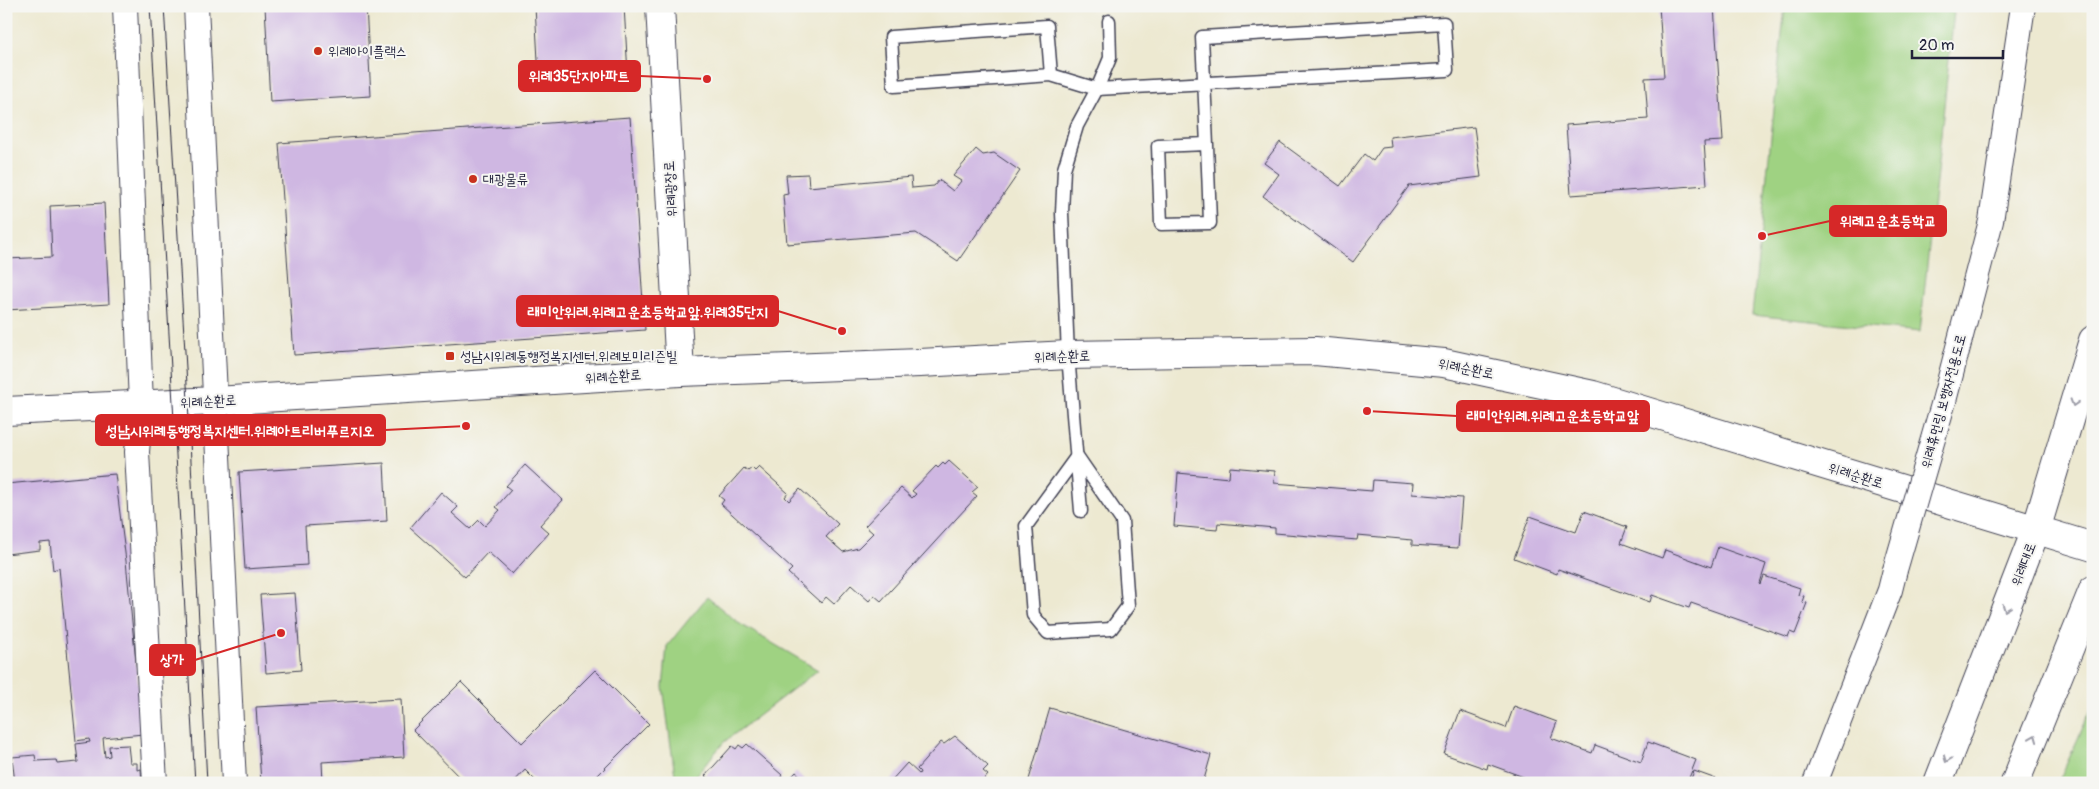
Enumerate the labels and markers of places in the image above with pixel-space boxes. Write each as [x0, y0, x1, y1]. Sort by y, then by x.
place label: 위례아이플랙스 [328, 43, 407, 60]
marker: 위례아이플랙스 [312, 45, 324, 57]
callout: 위례35단지아파트 [519, 61, 640, 91]
place label: 대광물류 [483, 171, 528, 188]
marker: 대광물류 [467, 173, 479, 185]
callout: 위례고운초등학교 [1830, 206, 1946, 236]
callout: 래미안위레.위례고운초등학교앞.위례35단지 [517, 296, 778, 326]
place label: 성남시위례동행정복지센터.위례보미리즌빌 [460, 348, 678, 365]
marker: 성남시위례동행정복지센터.위례보미리즌빌 [444, 350, 456, 362]
callout: 래미안위례.위례고운초등학교앞 [1457, 401, 1649, 431]
callout: 성남시위례동행정복지센터.위례아트리버푸르지오 [96, 415, 385, 445]
callout: 상가 [150, 645, 195, 675]

